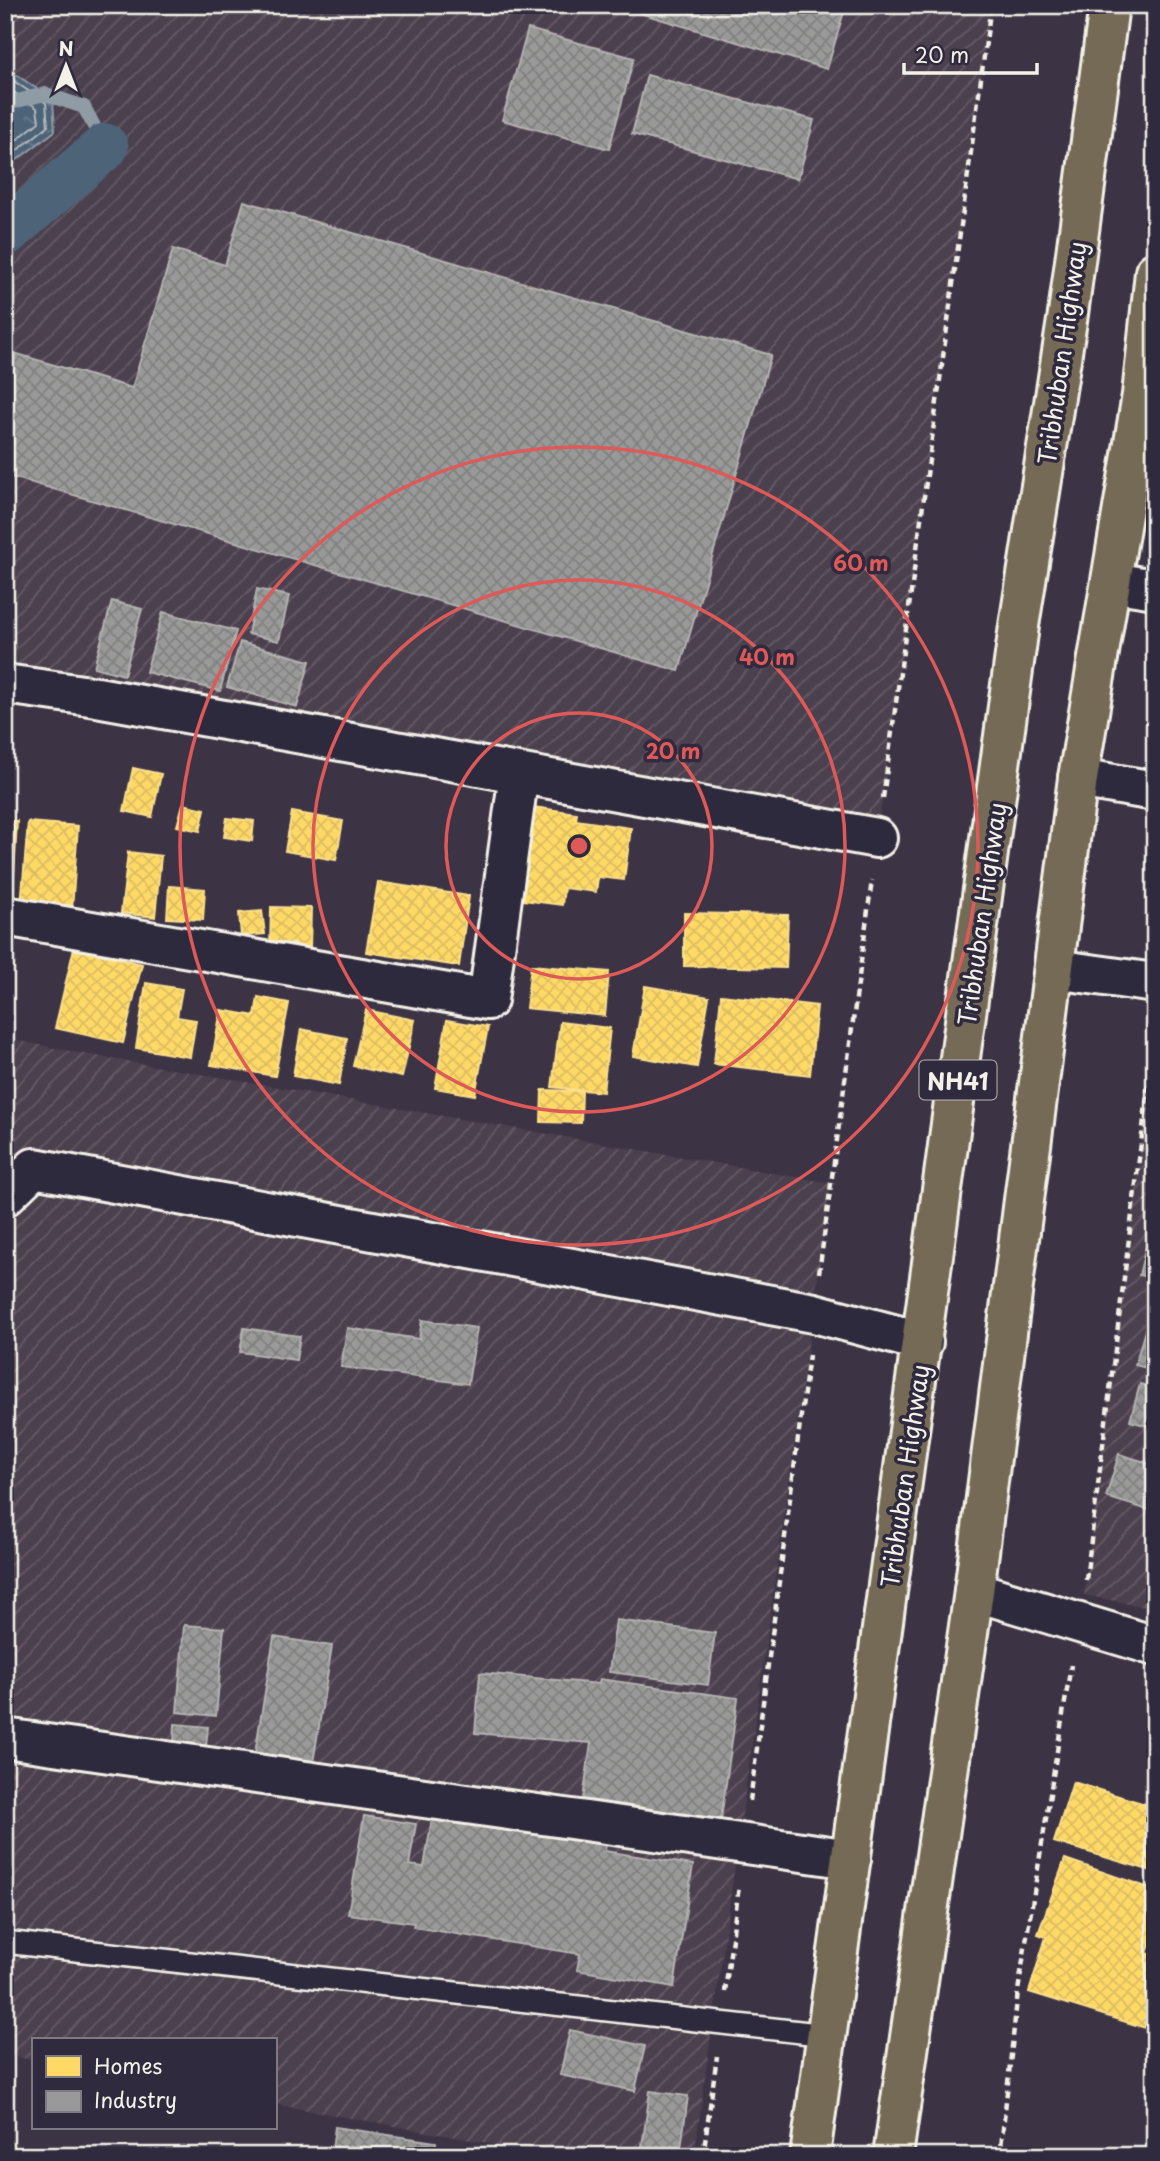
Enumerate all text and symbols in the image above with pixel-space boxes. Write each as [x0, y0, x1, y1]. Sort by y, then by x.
north arrow [32, 32, 102, 102]
scale bar [904, 32, 1038, 76]
text: N [58, 34, 74, 62]
text: 20 m [915, 38, 969, 70]
street label: Tribhuban Highway [1028, 239, 1094, 467]
text: 60 m [833, 546, 889, 578]
text: 40 m [739, 640, 795, 672]
text: 20 m [646, 734, 700, 766]
street label: Tribhuban Highway [948, 800, 1014, 1028]
centre of rings [567, 834, 591, 858]
road number: NH41 [920, 1060, 996, 1100]
street label: Tribhuban Highway [871, 1362, 937, 1590]
legend [32, 2038, 276, 2130]
text: Homes [94, 2049, 162, 2081]
text: Industry [94, 2083, 177, 2115]

